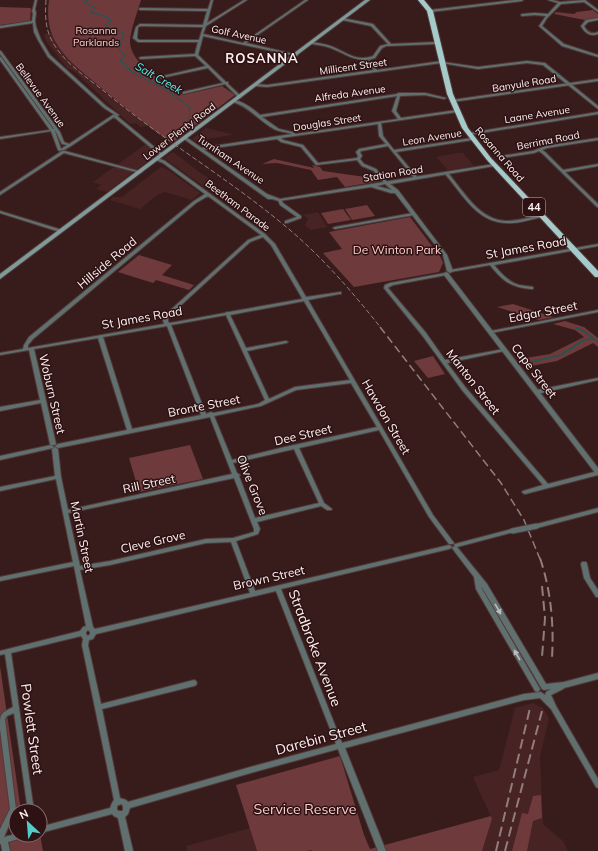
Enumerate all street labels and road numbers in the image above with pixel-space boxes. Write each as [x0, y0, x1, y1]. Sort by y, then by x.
street label: Golf Avenue [210, 22, 268, 47]
street label: Millicent Street [318, 55, 388, 78]
street label: Bellevue Avenue [13, 61, 68, 130]
street label: Banyule Road [491, 72, 557, 95]
street label: Alfreda Avenue [314, 82, 386, 105]
street label: Lower Plenty Road [140, 100, 218, 163]
street label: Laane Avenue [503, 103, 571, 126]
street label: Douglas Street [292, 111, 362, 134]
street label: Rosanna Road [472, 124, 527, 184]
street label: Leon Avenue [402, 126, 463, 149]
street label: Berrima Road [516, 128, 581, 153]
street label: Turnham Avenue [194, 132, 267, 187]
street label: Station Road [362, 162, 424, 185]
street label: Beetham Parade [203, 177, 273, 234]
road number: 44 [523, 198, 545, 216]
street label: Hillside Road [74, 233, 139, 292]
street label: St James Road [484, 233, 567, 262]
street label: Edgar Street [507, 298, 578, 325]
street label: St James Road [100, 303, 183, 332]
street label: Cape Street [508, 340, 560, 401]
street label: Manton Street [443, 346, 504, 417]
street label: Woburn Street [36, 353, 69, 435]
street label: Hawdon Street [359, 377, 414, 457]
street label: Bronte Street [166, 391, 241, 420]
street label: Dee Street [273, 421, 333, 448]
street label: Olive Grove [234, 453, 271, 517]
street label: Rill Street [121, 471, 176, 496]
street label: Martin Street [68, 500, 97, 574]
street label: Cleve Grove [119, 527, 187, 556]
street label: Brown Street [232, 562, 306, 593]
street label: Stradbroke Avenue [284, 587, 346, 709]
street label: Powlett Street [17, 682, 47, 776]
street label: Darebin Street [273, 717, 369, 759]

